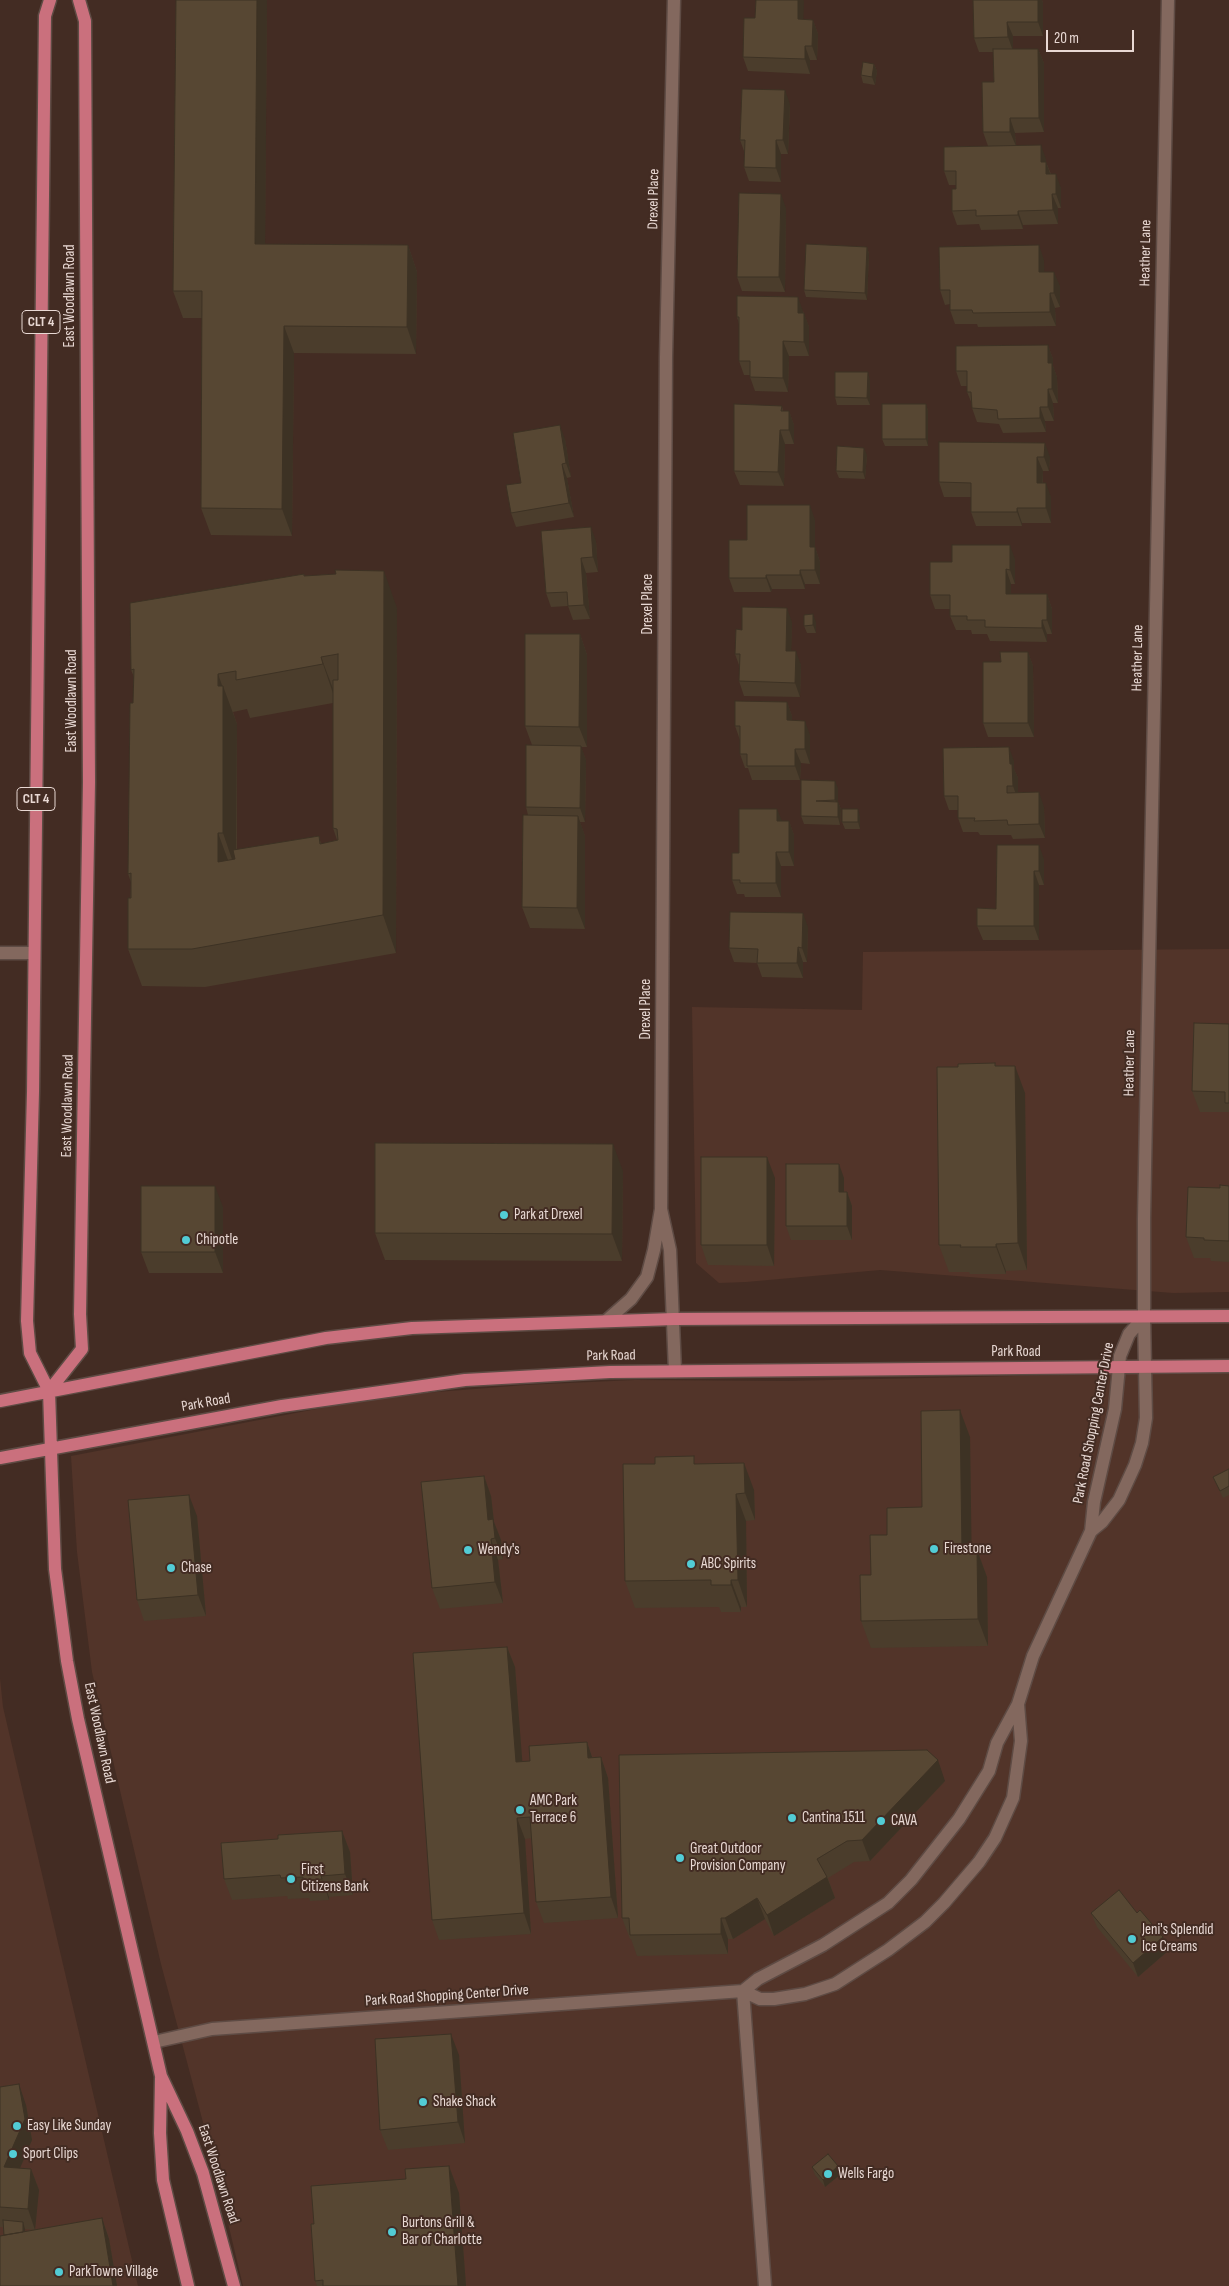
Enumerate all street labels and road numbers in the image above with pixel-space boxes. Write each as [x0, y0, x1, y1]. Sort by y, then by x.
street label: Drexel Place [644, 168, 664, 230]
street label: Heather Lane [1136, 219, 1156, 287]
street label: East Woodlawn Road [61, 245, 79, 347]
road number: CLT 4 [22, 311, 60, 334]
street label: Drexel Place [639, 574, 657, 634]
street label: Heather Lane [1128, 624, 1148, 692]
street label: East Woodlawn Road [63, 650, 81, 752]
road number: CLT 4 [17, 788, 55, 811]
street label: Drexel Place [637, 979, 655, 1039]
street label: Heather Lane [1120, 1029, 1140, 1097]
street label: East Woodlawn Road [58, 1054, 78, 1158]
street label: Park Road Shopping Center Drive [1070, 1341, 1118, 1505]
street label: Park Road [991, 1343, 1041, 1361]
street label: Park Road [586, 1347, 636, 1365]
street label: Park Road [180, 1390, 232, 1416]
street label: East Woodlawn Road [79, 1681, 119, 1785]
street label: Park Road Shopping Center Drive [365, 1981, 529, 2011]
street label: East Woodlawn Road [194, 2122, 242, 2226]

